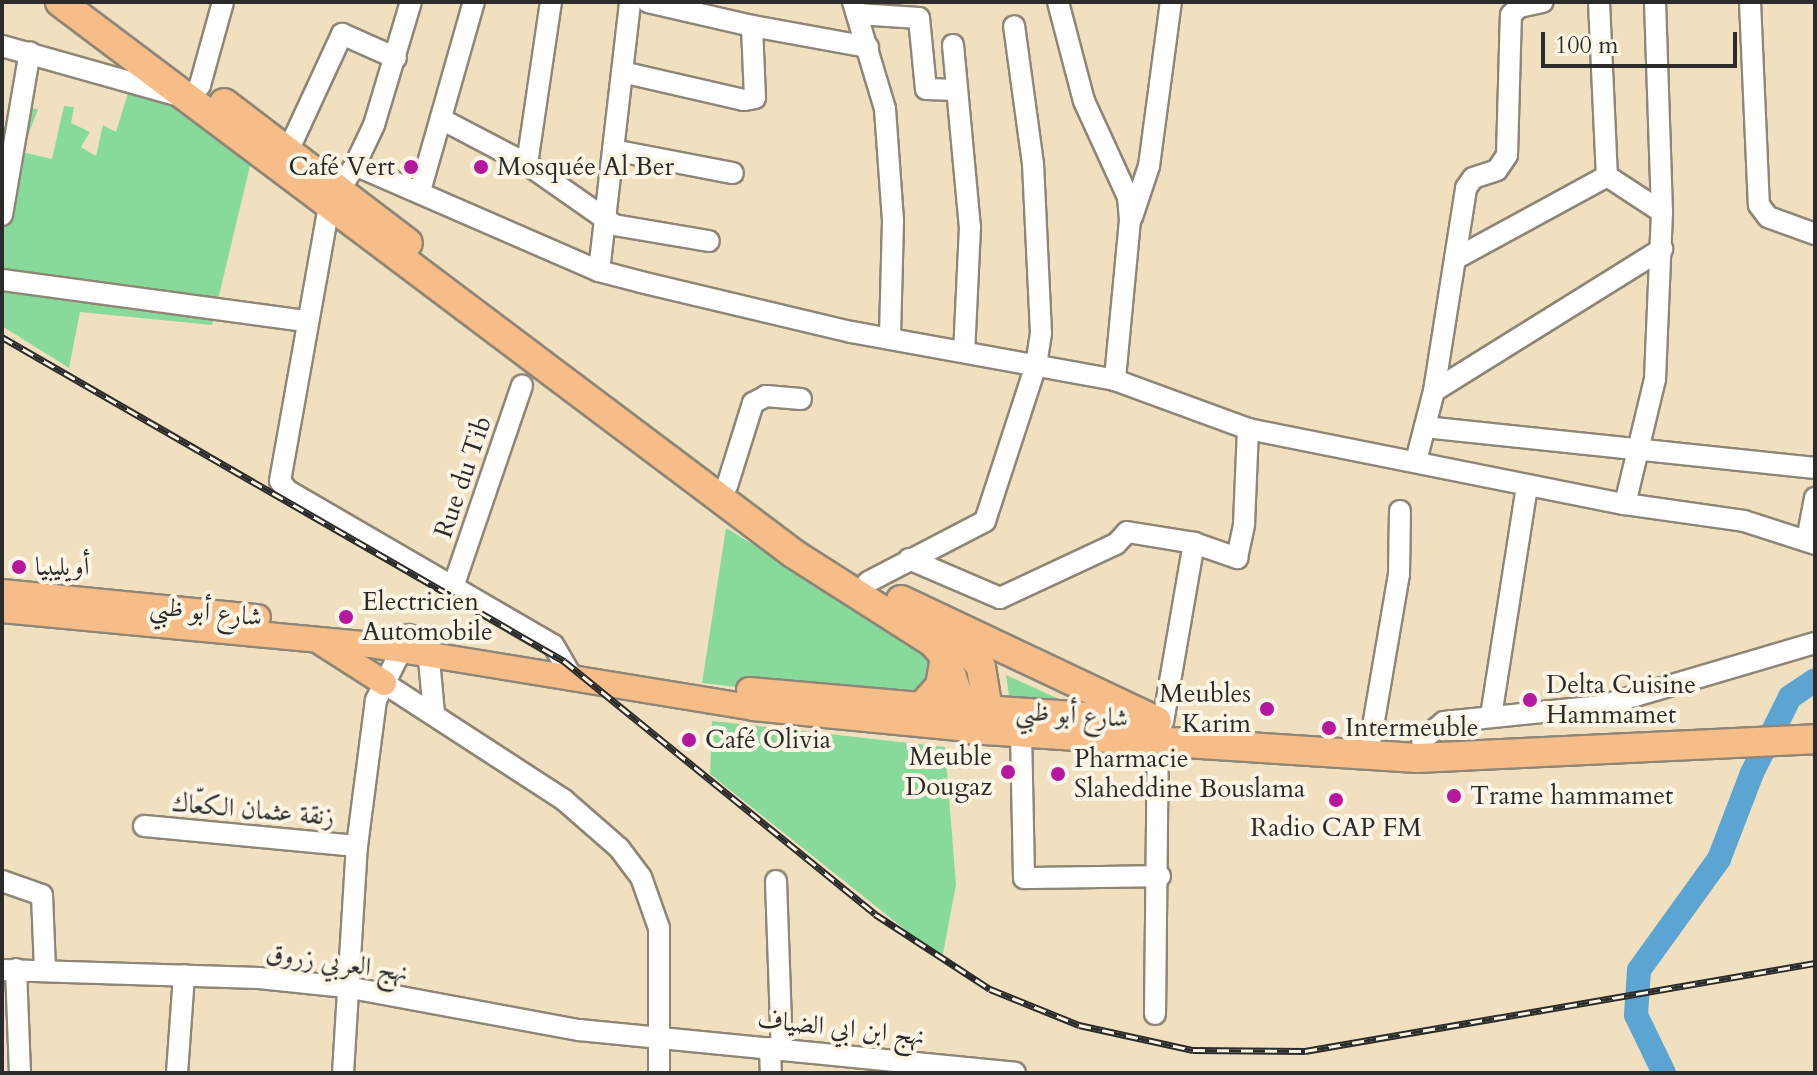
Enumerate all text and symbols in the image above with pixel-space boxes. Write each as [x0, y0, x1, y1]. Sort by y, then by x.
scale bar [1545, 16, 1741, 66]
text: 100 m [1555, 29, 1619, 62]
place label: Café Vert [289, 151, 395, 183]
place label: Mosquée Al Ber [497, 151, 674, 183]
marker: Café Vert [402, 158, 420, 176]
marker: Mosquée Al Ber [472, 158, 490, 176]
street label: Rue du Tib [428, 412, 498, 542]
place label: أويليبيا [35, 551, 90, 583]
marker: أويليبيا [10, 558, 28, 576]
place label: Electricien Automobile [362, 586, 493, 648]
street label: شارع أبو ظبي [148, 591, 264, 633]
marker: Electricien Automobile [337, 608, 355, 626]
place label: Delta Cuisine Hammamet [1546, 669, 1696, 730]
place label: Meubles Karim [1159, 678, 1251, 740]
marker: Delta Cuisine Hammamet [1521, 691, 1539, 709]
street label: شارع أبو ظبي [1015, 696, 1129, 734]
marker: Meubles Karim [1258, 700, 1276, 718]
place label: Intermeuble [1345, 712, 1479, 744]
marker: Intermeuble [1320, 719, 1338, 737]
place label: Café Olivia [705, 724, 831, 756]
marker: Café Olivia [680, 731, 698, 749]
place label: Meuble Dougaz [905, 741, 992, 802]
place label: Pharmacie Slaheddine Bouslama [1074, 743, 1305, 804]
marker: Meuble Dougaz [999, 763, 1017, 781]
marker: Pharmacie Slaheddine Bouslama [1049, 765, 1067, 783]
place label: Trame hammamet [1470, 780, 1673, 812]
street label: زنقة عثمان الكعّاك [170, 787, 336, 833]
marker: Trame hammamet [1445, 787, 1463, 805]
marker: Radio CAP FM [1327, 791, 1345, 809]
place label: Radio CAP FM [1250, 812, 1422, 844]
street label: نهج العربي زروق [264, 938, 410, 988]
street label: نهج ابن ابي الضياف [756, 1004, 926, 1052]

